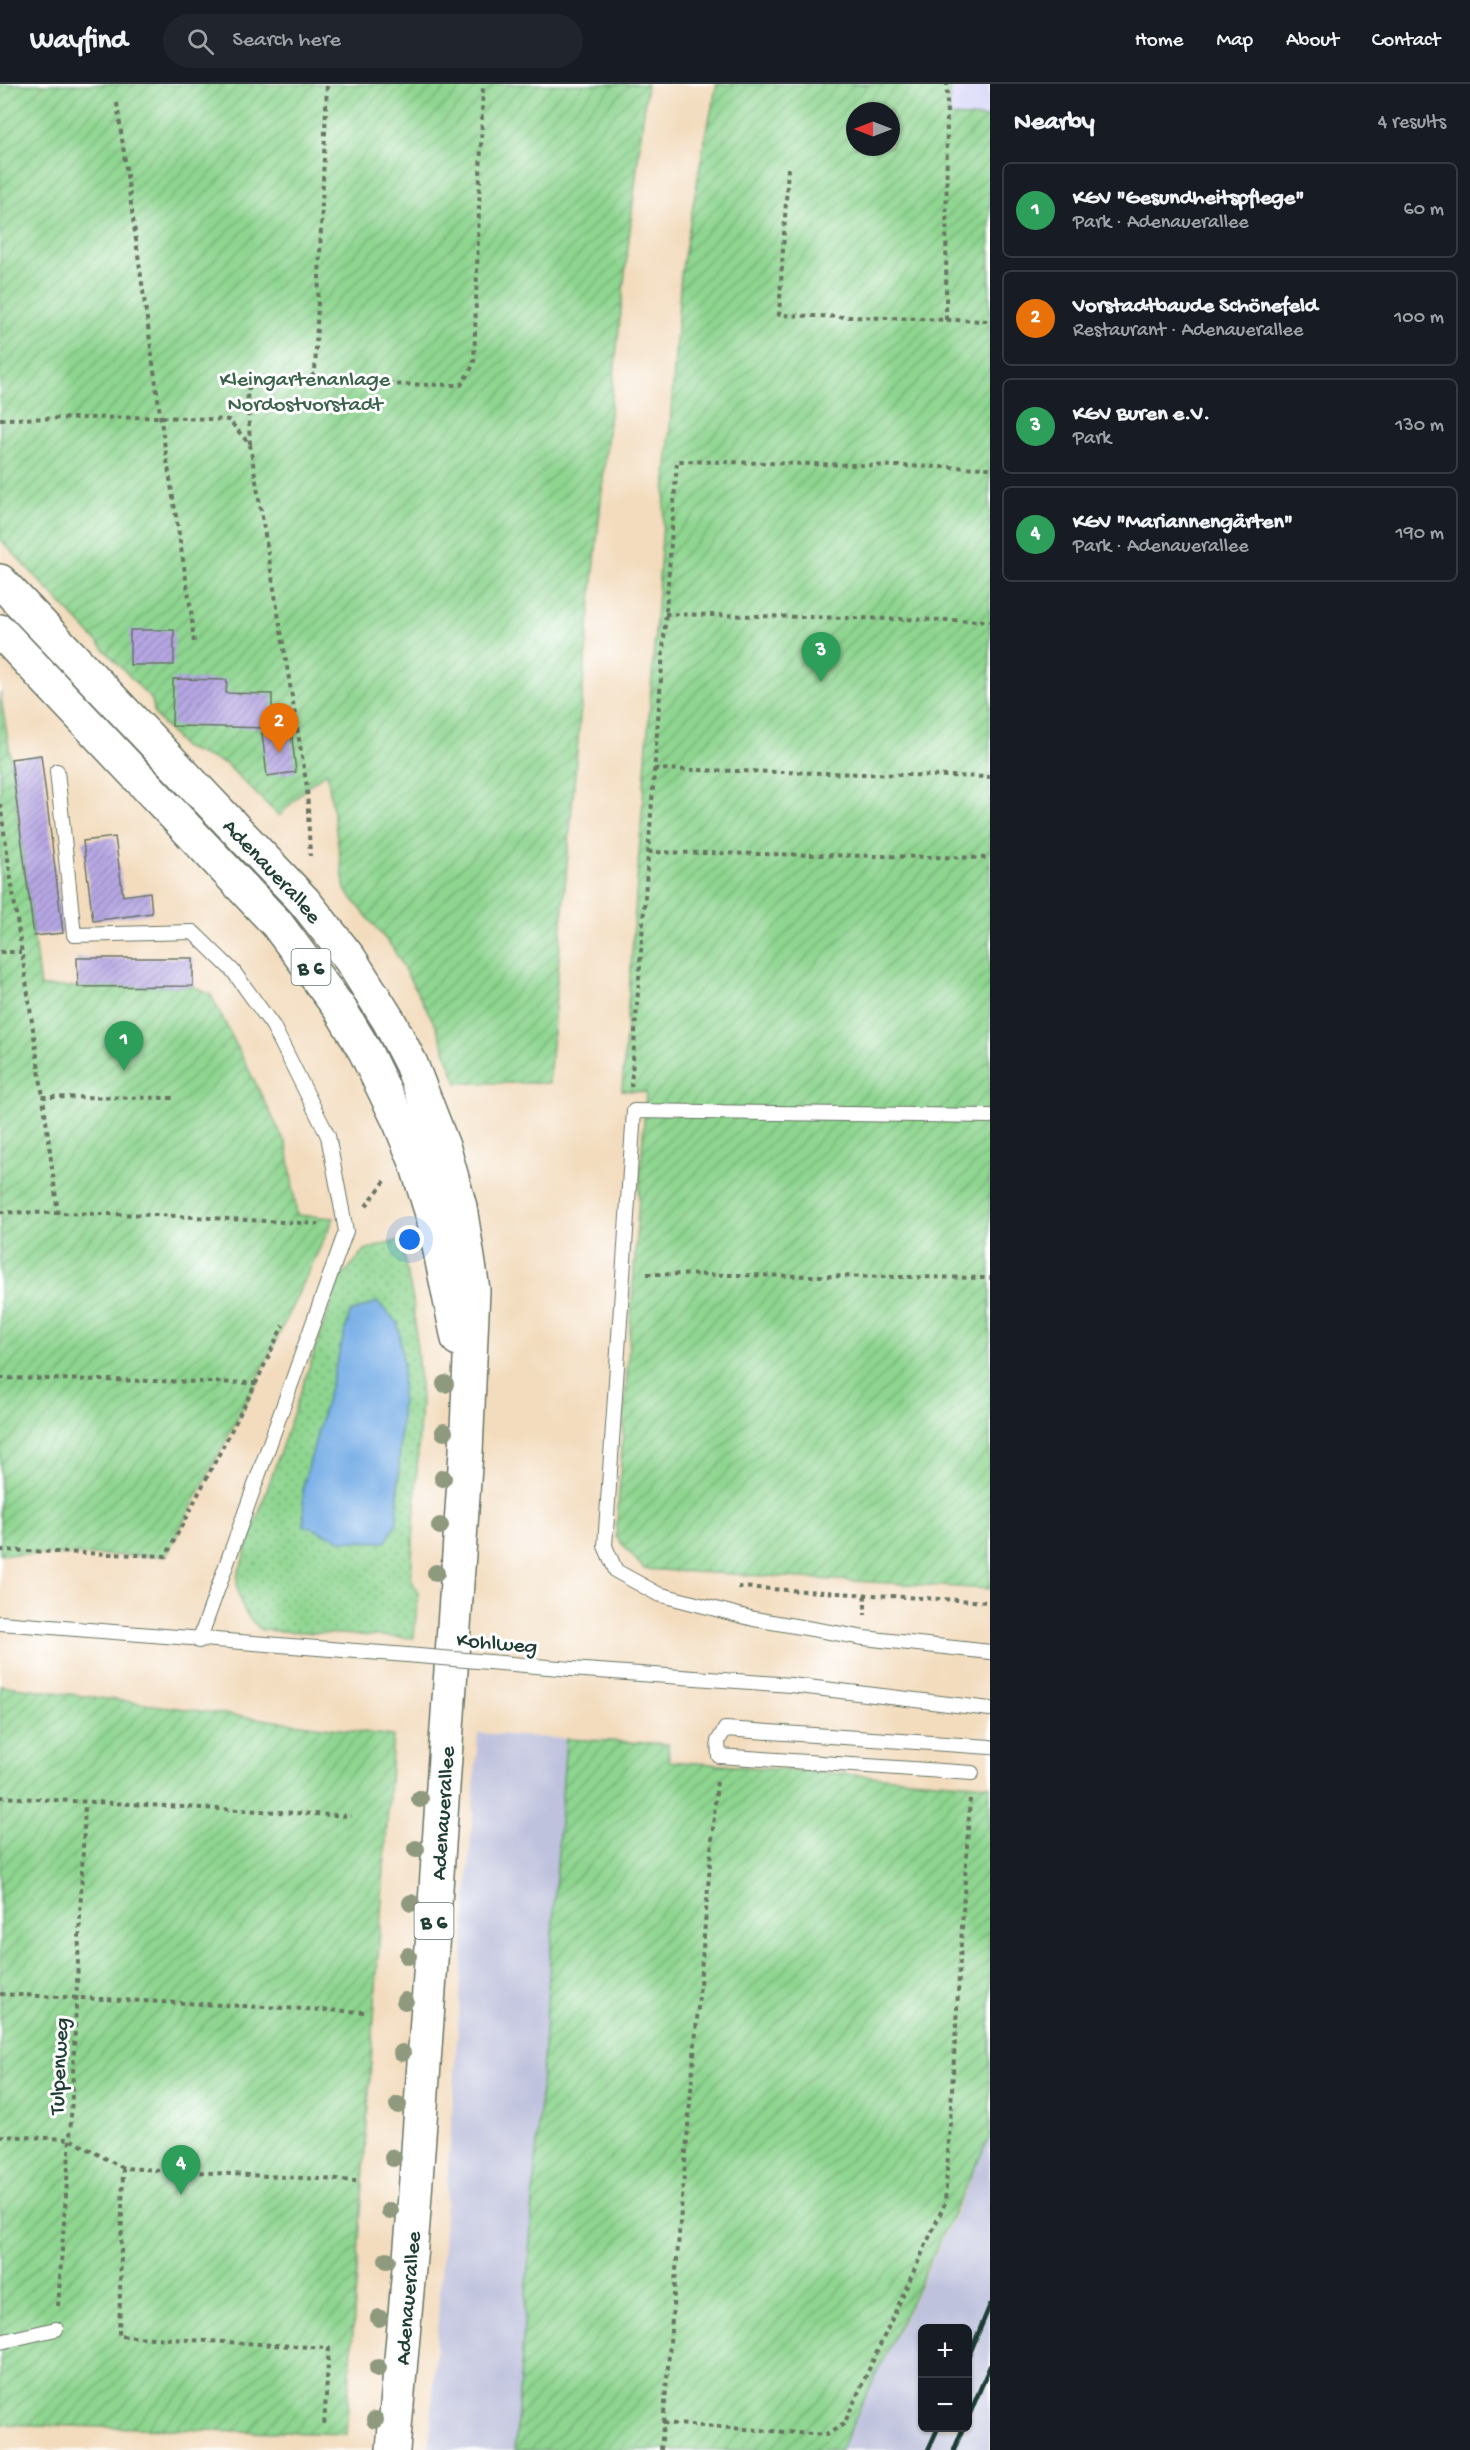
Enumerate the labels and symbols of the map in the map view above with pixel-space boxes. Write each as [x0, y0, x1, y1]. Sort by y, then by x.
north arrow [846, 102, 900, 156]
park label: Kleingartenanlage Nordostvorstadt [220, 368, 391, 419]
pin: 3 [802, 632, 840, 682]
pin: 2 [260, 704, 298, 753]
street label: Adenauerallee [216, 815, 326, 931]
road number: B 6 [292, 949, 330, 985]
pin: 1 [104, 1022, 144, 1071]
your location [395, 1225, 424, 1254]
street label: Kohlweg [455, 1628, 538, 1661]
street label: Adenauerallee [427, 1745, 463, 1881]
road number: B 6 [414, 1903, 454, 1939]
street label: Tulpenweg [45, 2017, 77, 2117]
pin: 4 [162, 2146, 201, 2195]
street label: Adenauerallee [391, 2230, 429, 2366]

